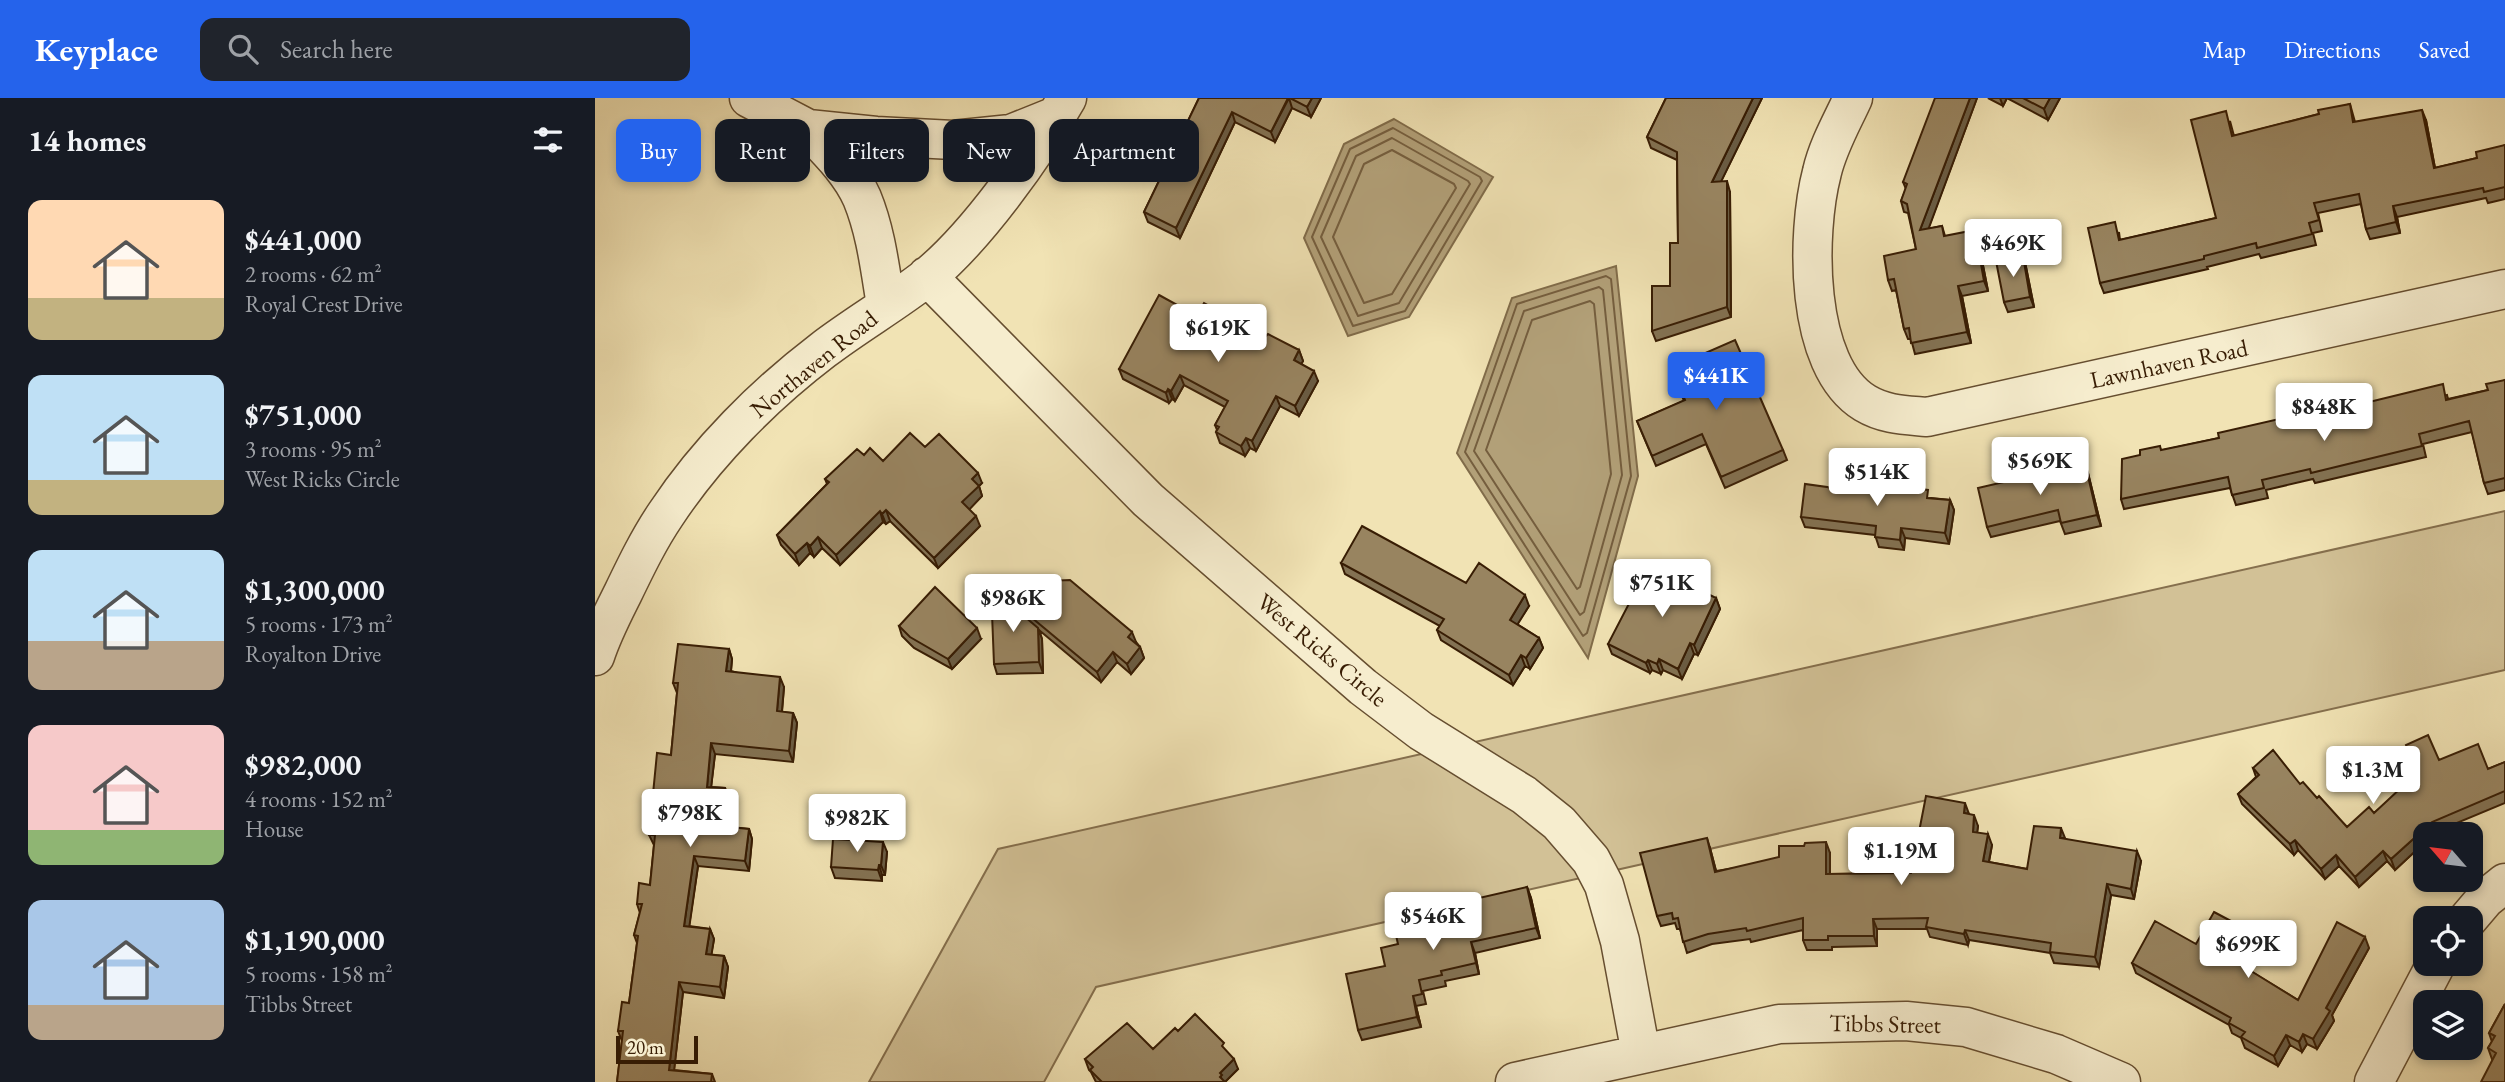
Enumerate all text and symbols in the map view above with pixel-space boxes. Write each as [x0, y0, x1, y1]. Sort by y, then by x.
search box [200, 18, 690, 81]
text: Keyplace [35, 28, 158, 71]
icon: search [224, 30, 262, 68]
text: Search here [280, 32, 393, 66]
text: Map [2203, 34, 2246, 65]
text: Directions [2284, 34, 2381, 65]
text: Saved [2419, 34, 2470, 65]
chip: Buy [616, 119, 701, 182]
chip: Rent [715, 119, 810, 182]
chip: Filters [824, 119, 929, 182]
chip: New [943, 119, 1035, 182]
chip: Apartment [1049, 119, 1199, 182]
text: 14 homes [28, 121, 146, 160]
icon: filters [529, 121, 567, 159]
text: $441,000 [245, 220, 361, 259]
pin: $469K [1964, 220, 2062, 279]
text: $469K [1981, 227, 2045, 257]
icon: home [84, 228, 168, 312]
text: 2 rooms · 62 m² [245, 259, 382, 289]
text: Royal Crest Drive [245, 289, 403, 319]
street label: Northaven Road [744, 302, 884, 424]
pin: $619K [1169, 304, 1267, 364]
text: $619K [1186, 312, 1250, 342]
street label: Lawnhaven Road [2087, 331, 2252, 395]
pin: $441K [1667, 352, 1765, 412]
text: $441K [1684, 360, 1748, 390]
pin: $848K [2275, 384, 2373, 443]
text: $848K [2292, 391, 2356, 421]
text: $751,000 [245, 395, 361, 434]
icon: home [84, 403, 168, 487]
text: 3 rooms · 95 m² [245, 434, 382, 464]
pin: $569K [1991, 438, 2089, 497]
text: $569K [2008, 445, 2072, 475]
pin: $514K [1828, 448, 1926, 508]
text: $514K [1845, 456, 1909, 486]
text: West Ricks Circle [245, 464, 400, 494]
pin: $751K [1613, 560, 1711, 619]
text: $751K [1630, 567, 1694, 597]
text: $1,300,000 [245, 570, 385, 609]
pin: $986K [964, 574, 1062, 634]
icon: home [84, 578, 168, 662]
text: $986K [981, 582, 1045, 612]
street label: West Ricks Circle [1251, 586, 1394, 713]
text: 5 rooms · 173 m² [245, 609, 393, 639]
text: Royalton Drive [245, 639, 381, 669]
text: $982,000 [245, 745, 361, 784]
pin: $1.3M [2324, 746, 2422, 806]
icon: home [84, 753, 168, 837]
text: $1.3M [2342, 754, 2404, 784]
text: 4 rooms · 152 m² [245, 784, 393, 814]
pin: $798K [641, 790, 739, 849]
pin: $982K [808, 794, 906, 854]
text: $798K [658, 797, 722, 827]
text: $982K [825, 802, 889, 832]
text: House [245, 814, 304, 844]
north arrow [2413, 822, 2483, 892]
map controls [2413, 822, 2483, 1060]
pin: $1.19M [1844, 828, 1958, 887]
text: $1.19M [1864, 835, 1938, 865]
pin: $546K [1384, 892, 1482, 952]
text: $546K [1401, 900, 1465, 930]
button: locate [2413, 906, 2483, 976]
text: $1,190,000 [245, 920, 385, 959]
pin: $699K [2199, 920, 2297, 980]
icon: home [84, 928, 168, 1012]
text: $699K [2216, 928, 2280, 958]
text: 5 rooms · 158 m² [245, 959, 393, 989]
text: Tibbs Street [245, 989, 352, 1019]
button: layers [2413, 990, 2483, 1060]
street label: Tibbs Street [1829, 1007, 1942, 1040]
scale bar [616, 1033, 698, 1065]
text: 20 m [627, 1035, 664, 1060]

